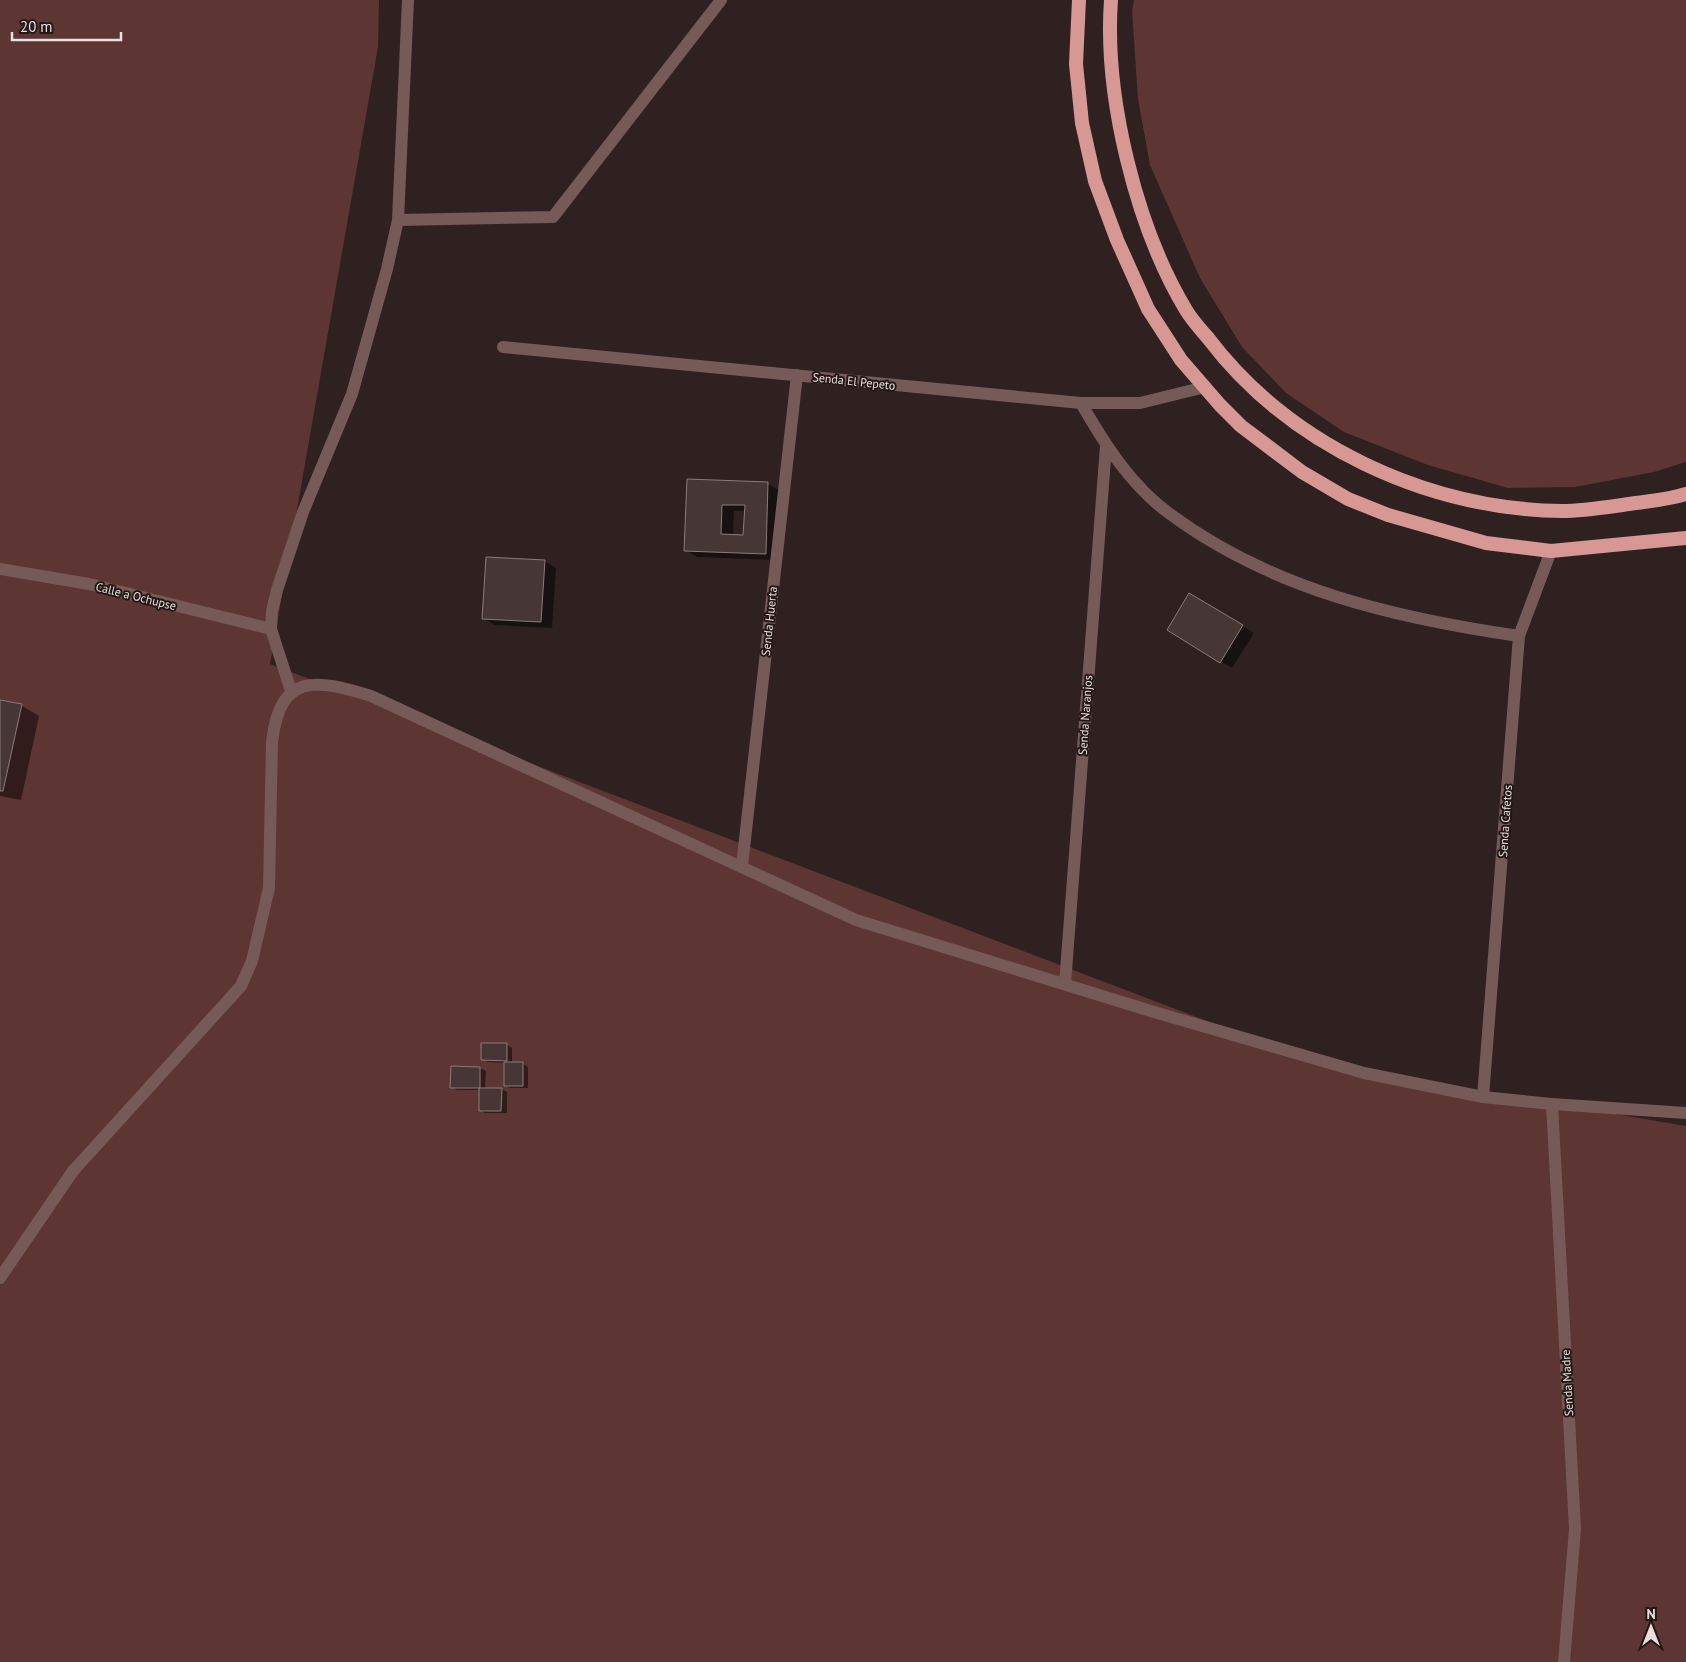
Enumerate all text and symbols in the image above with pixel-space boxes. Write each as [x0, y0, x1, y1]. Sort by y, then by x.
scale bar [12, 10, 121, 42]
text: 20 m [20, 17, 53, 36]
street label: Senda El Pepeto [812, 369, 896, 393]
street label: Calle a Ochupse [94, 579, 178, 613]
street label: Senda Huerta [758, 585, 780, 656]
street label: Senda Naranjos [1075, 675, 1095, 755]
street label: Senda Cafetos [1495, 784, 1515, 858]
street label: Senda Madre [1558, 1349, 1576, 1417]
north arrow [1626, 1602, 1676, 1652]
text: N [1646, 1605, 1656, 1623]

